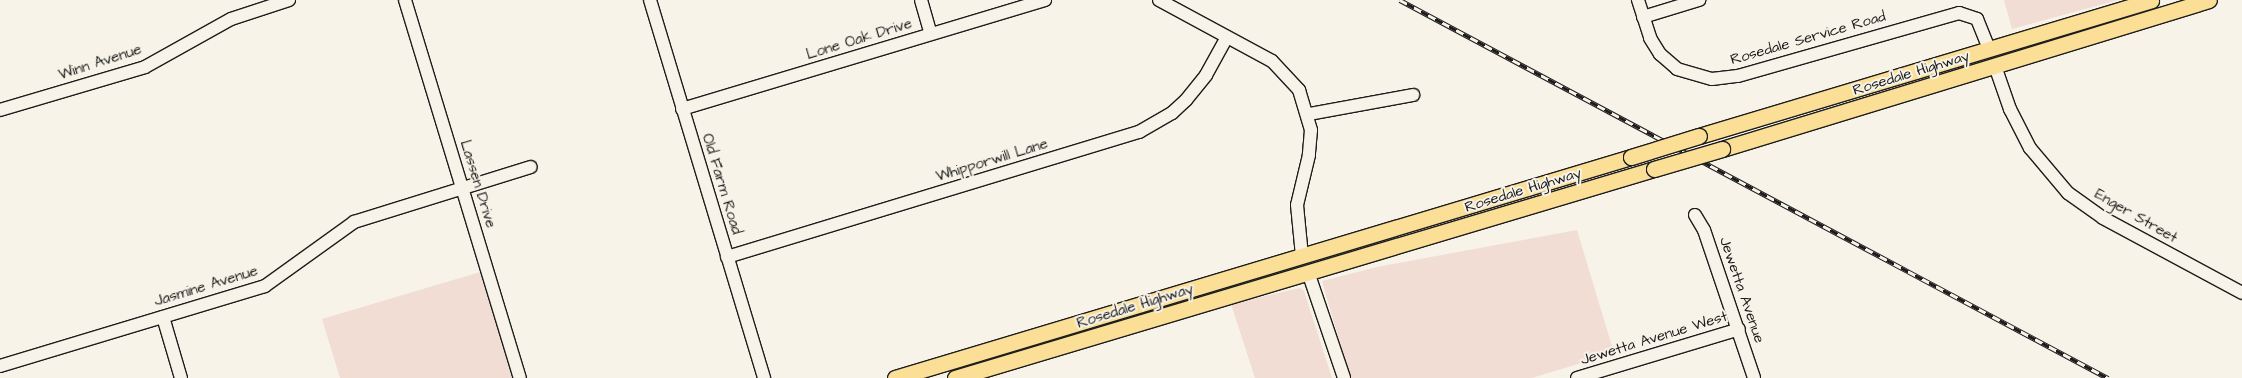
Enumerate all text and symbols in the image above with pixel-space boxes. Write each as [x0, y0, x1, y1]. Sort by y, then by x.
street label: Rosedale Service Road [1728, 7, 1888, 69]
street label: Lone Oak Drive [804, 14, 914, 64]
street label: Winn Avenue [56, 40, 144, 84]
street label: Rosedale Highway [1850, 47, 1972, 99]
street label: Old Farm Road [698, 131, 746, 237]
street label: Whipporwill Lane [934, 134, 1050, 186]
street label: Lassen Drive [456, 138, 500, 230]
street label: Rosedale Highway [1462, 164, 1584, 216]
street label: Enger Street [2091, 185, 2181, 247]
street label: Jewetta Avenue [1715, 235, 1769, 345]
street label: Jasmine Avenue [152, 262, 260, 310]
street label: Rosedale Highway [1074, 280, 1196, 332]
street label: Jewetta Avenue West [1578, 307, 1730, 369]

